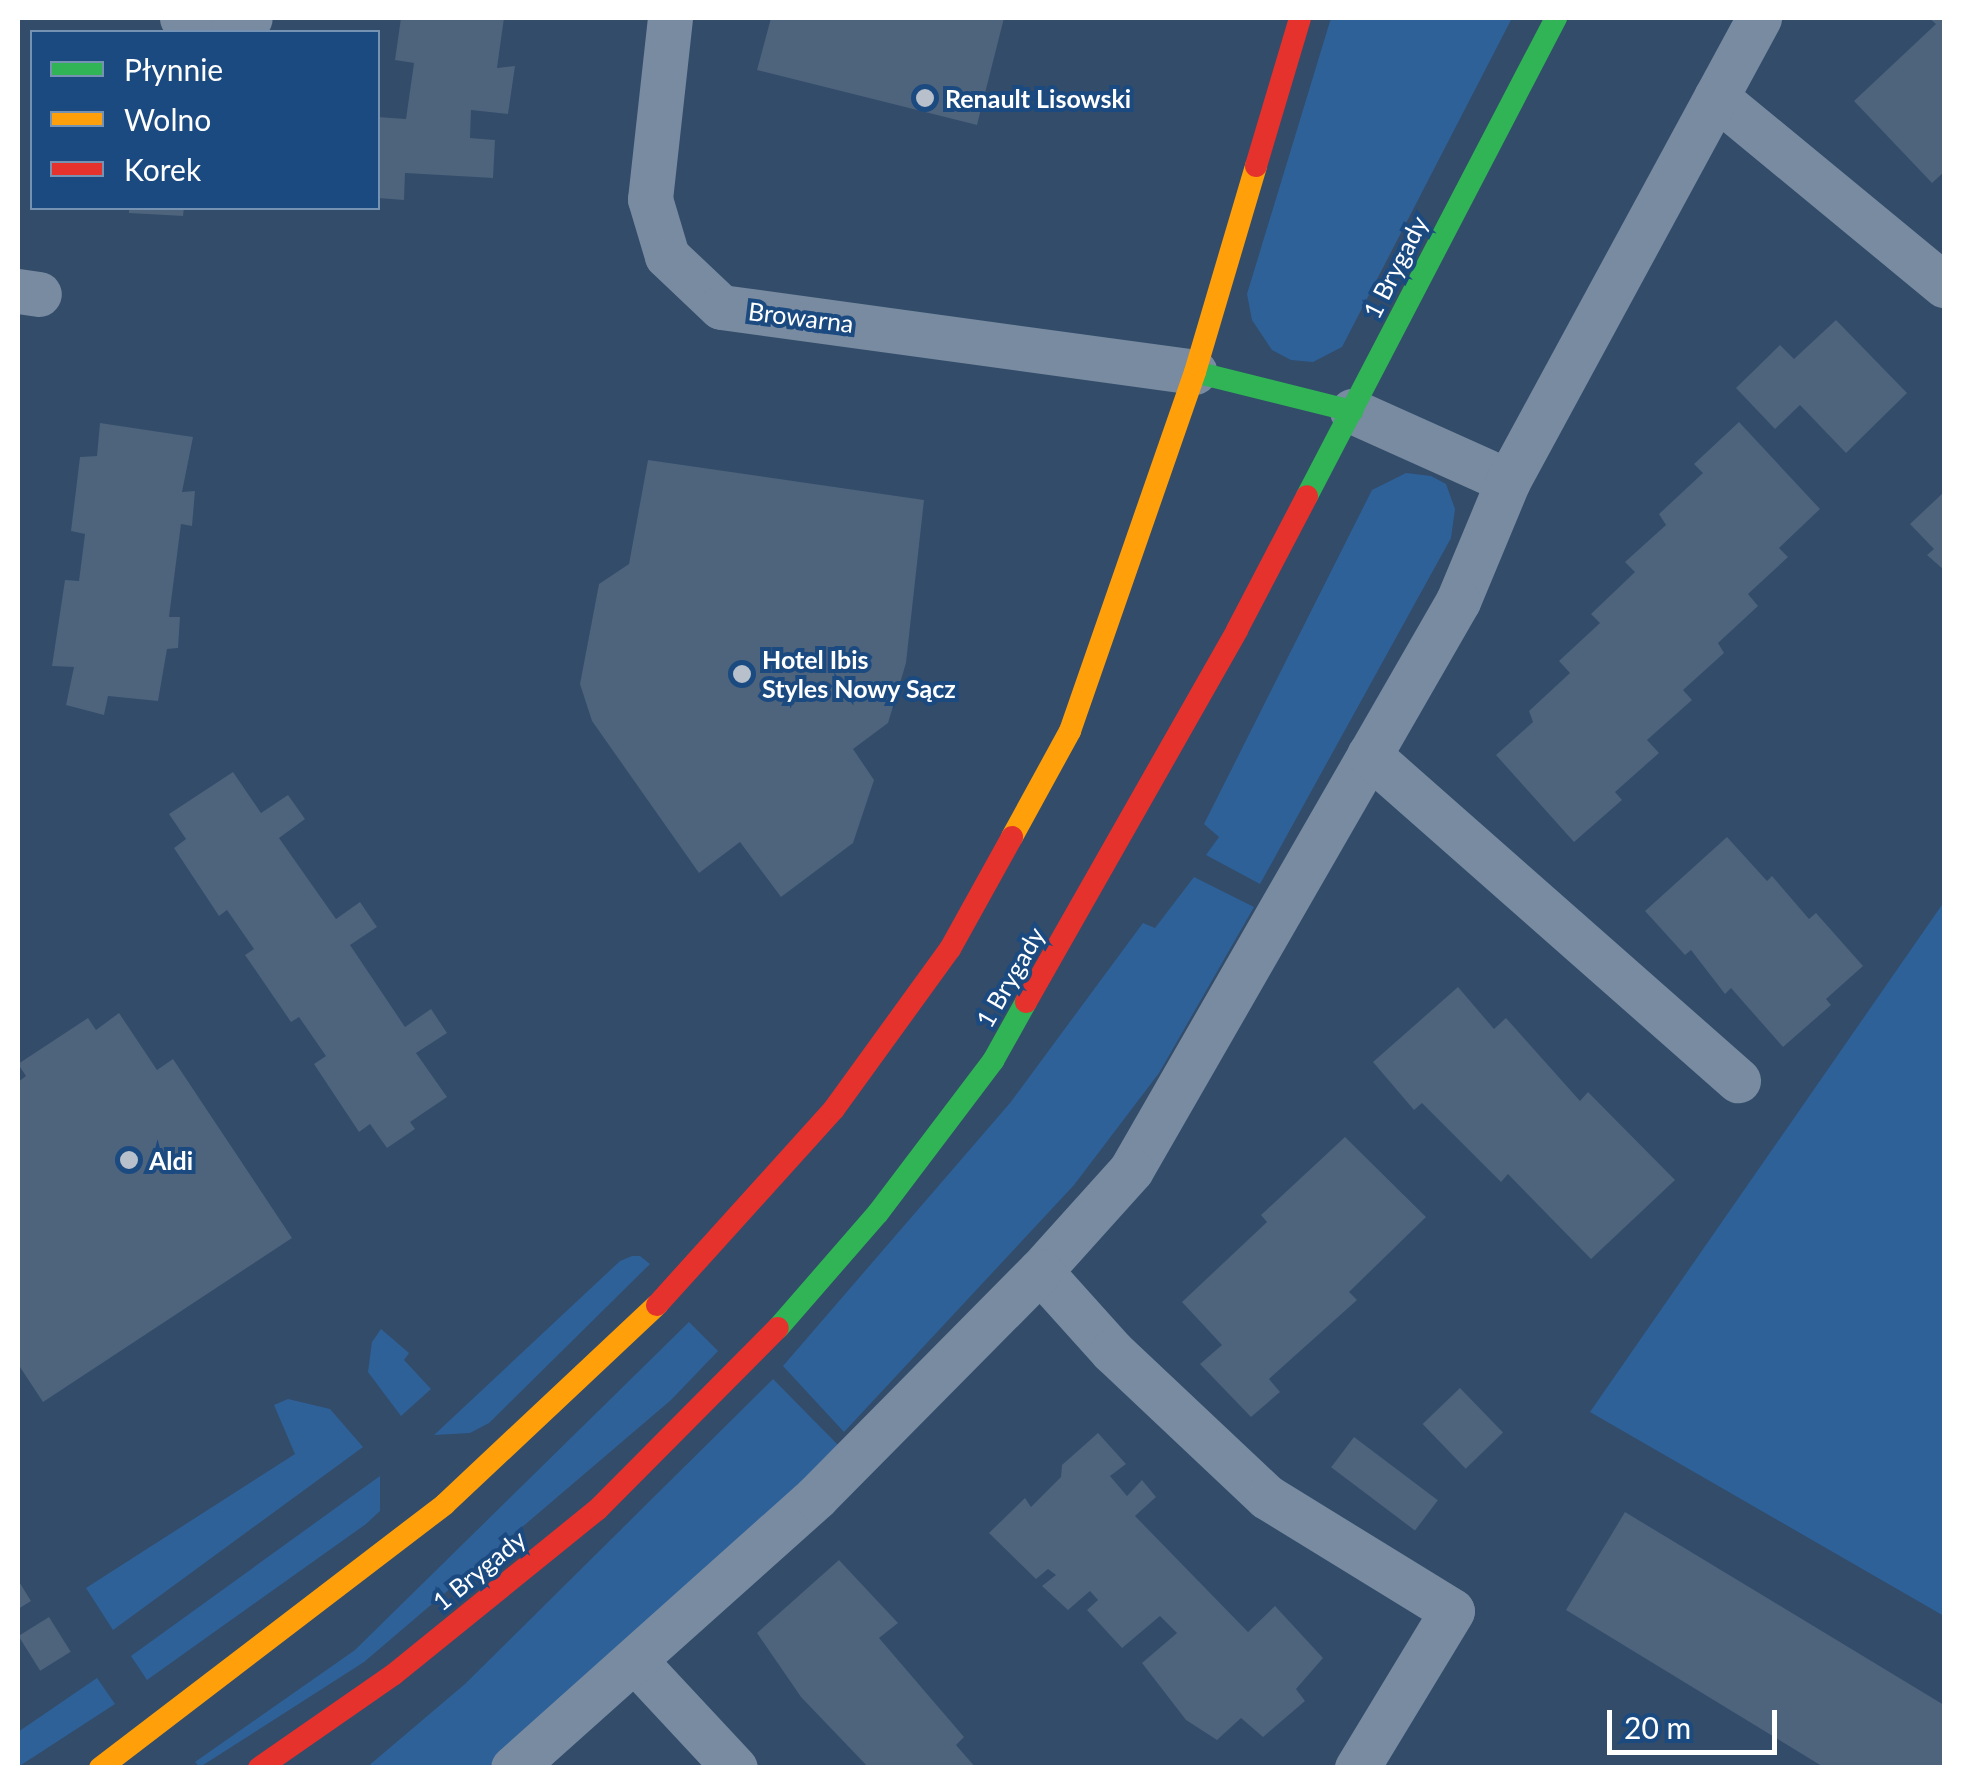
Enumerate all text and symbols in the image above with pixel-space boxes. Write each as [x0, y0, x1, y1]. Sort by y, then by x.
legend [30, 30, 380, 210]
text: Płynnie [124, 51, 223, 87]
place label: Renault Lisowski [945, 83, 1131, 113]
marker: Renault Lisowski [914, 87, 936, 109]
text: Wolno [124, 101, 211, 137]
text: Korek [124, 151, 201, 187]
street label: 1 Brygady [1356, 211, 1434, 323]
street label: Browarna [747, 296, 855, 338]
place label: Hotel Ibis Styles Nowy Sącz [762, 645, 956, 704]
marker: Hotel Ibis Styles Nowy Sącz [731, 663, 753, 685]
street label: 1 Brygady [969, 922, 1051, 1032]
place label: Aldi [149, 1145, 193, 1175]
marker: Aldi [118, 1149, 140, 1171]
street label: 1 Brygady [427, 1523, 531, 1617]
scale bar [1612, 1690, 1782, 1752]
text: 20 m [1624, 1709, 1691, 1745]

